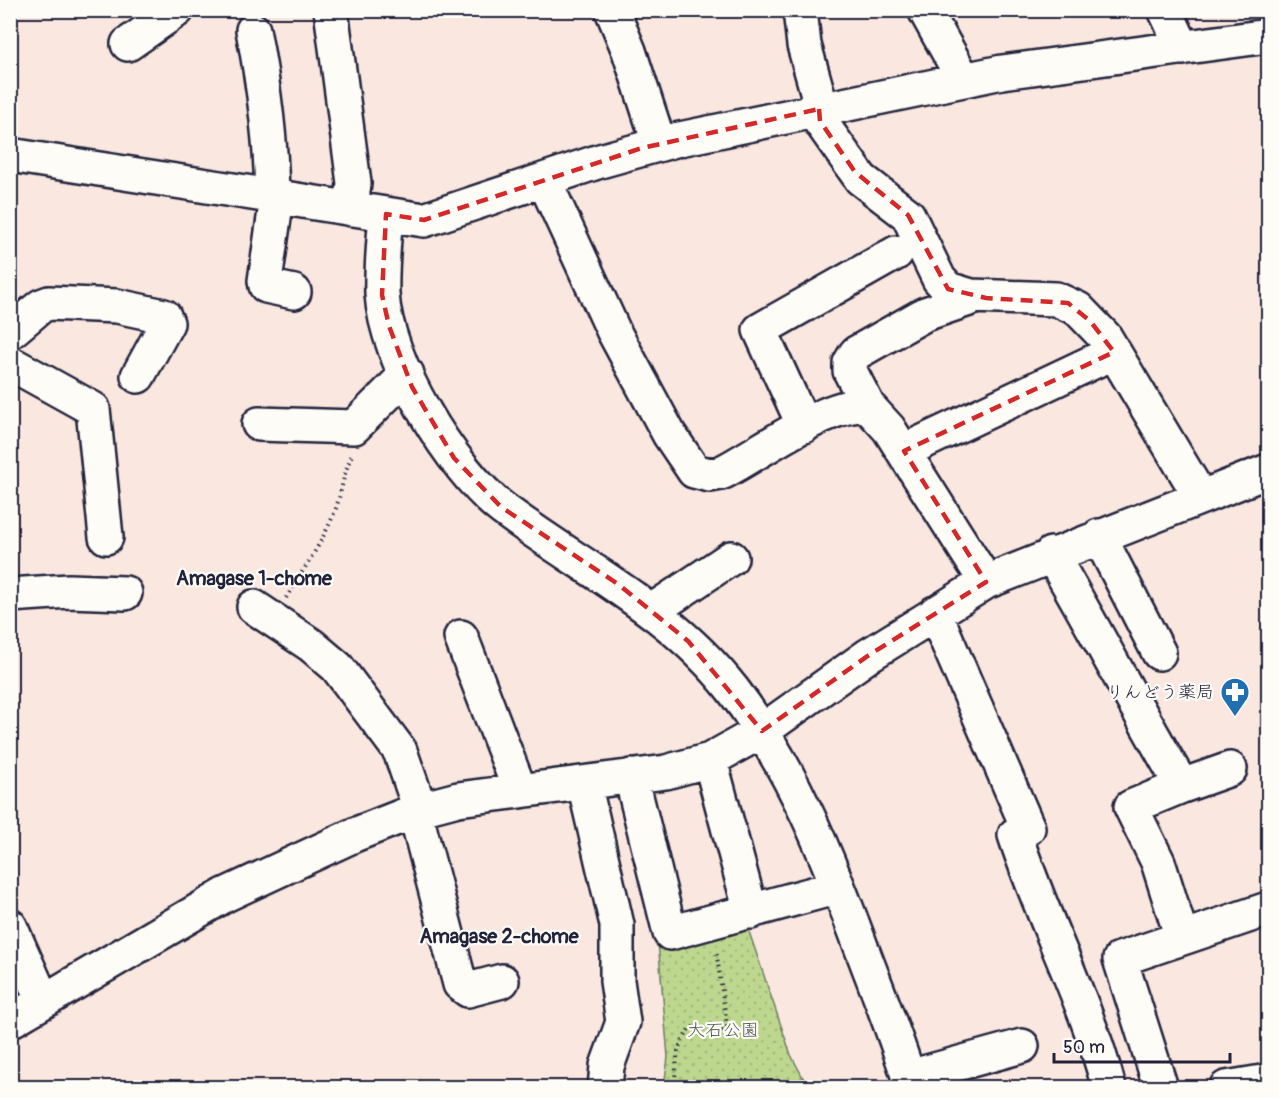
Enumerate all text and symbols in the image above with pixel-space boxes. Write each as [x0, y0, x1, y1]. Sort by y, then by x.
district label: Amagase 1-chome [176, 566, 333, 591]
pharmacy icon: りんどう薬局 [1219, 676, 1251, 718]
place label: りんどう薬局 [1106, 681, 1214, 704]
district label: Amagase 2-chome [419, 924, 580, 949]
park label: 大石公園 [687, 1019, 759, 1042]
scale bar [1054, 1026, 1230, 1064]
text: 50 m [1063, 1036, 1105, 1059]

